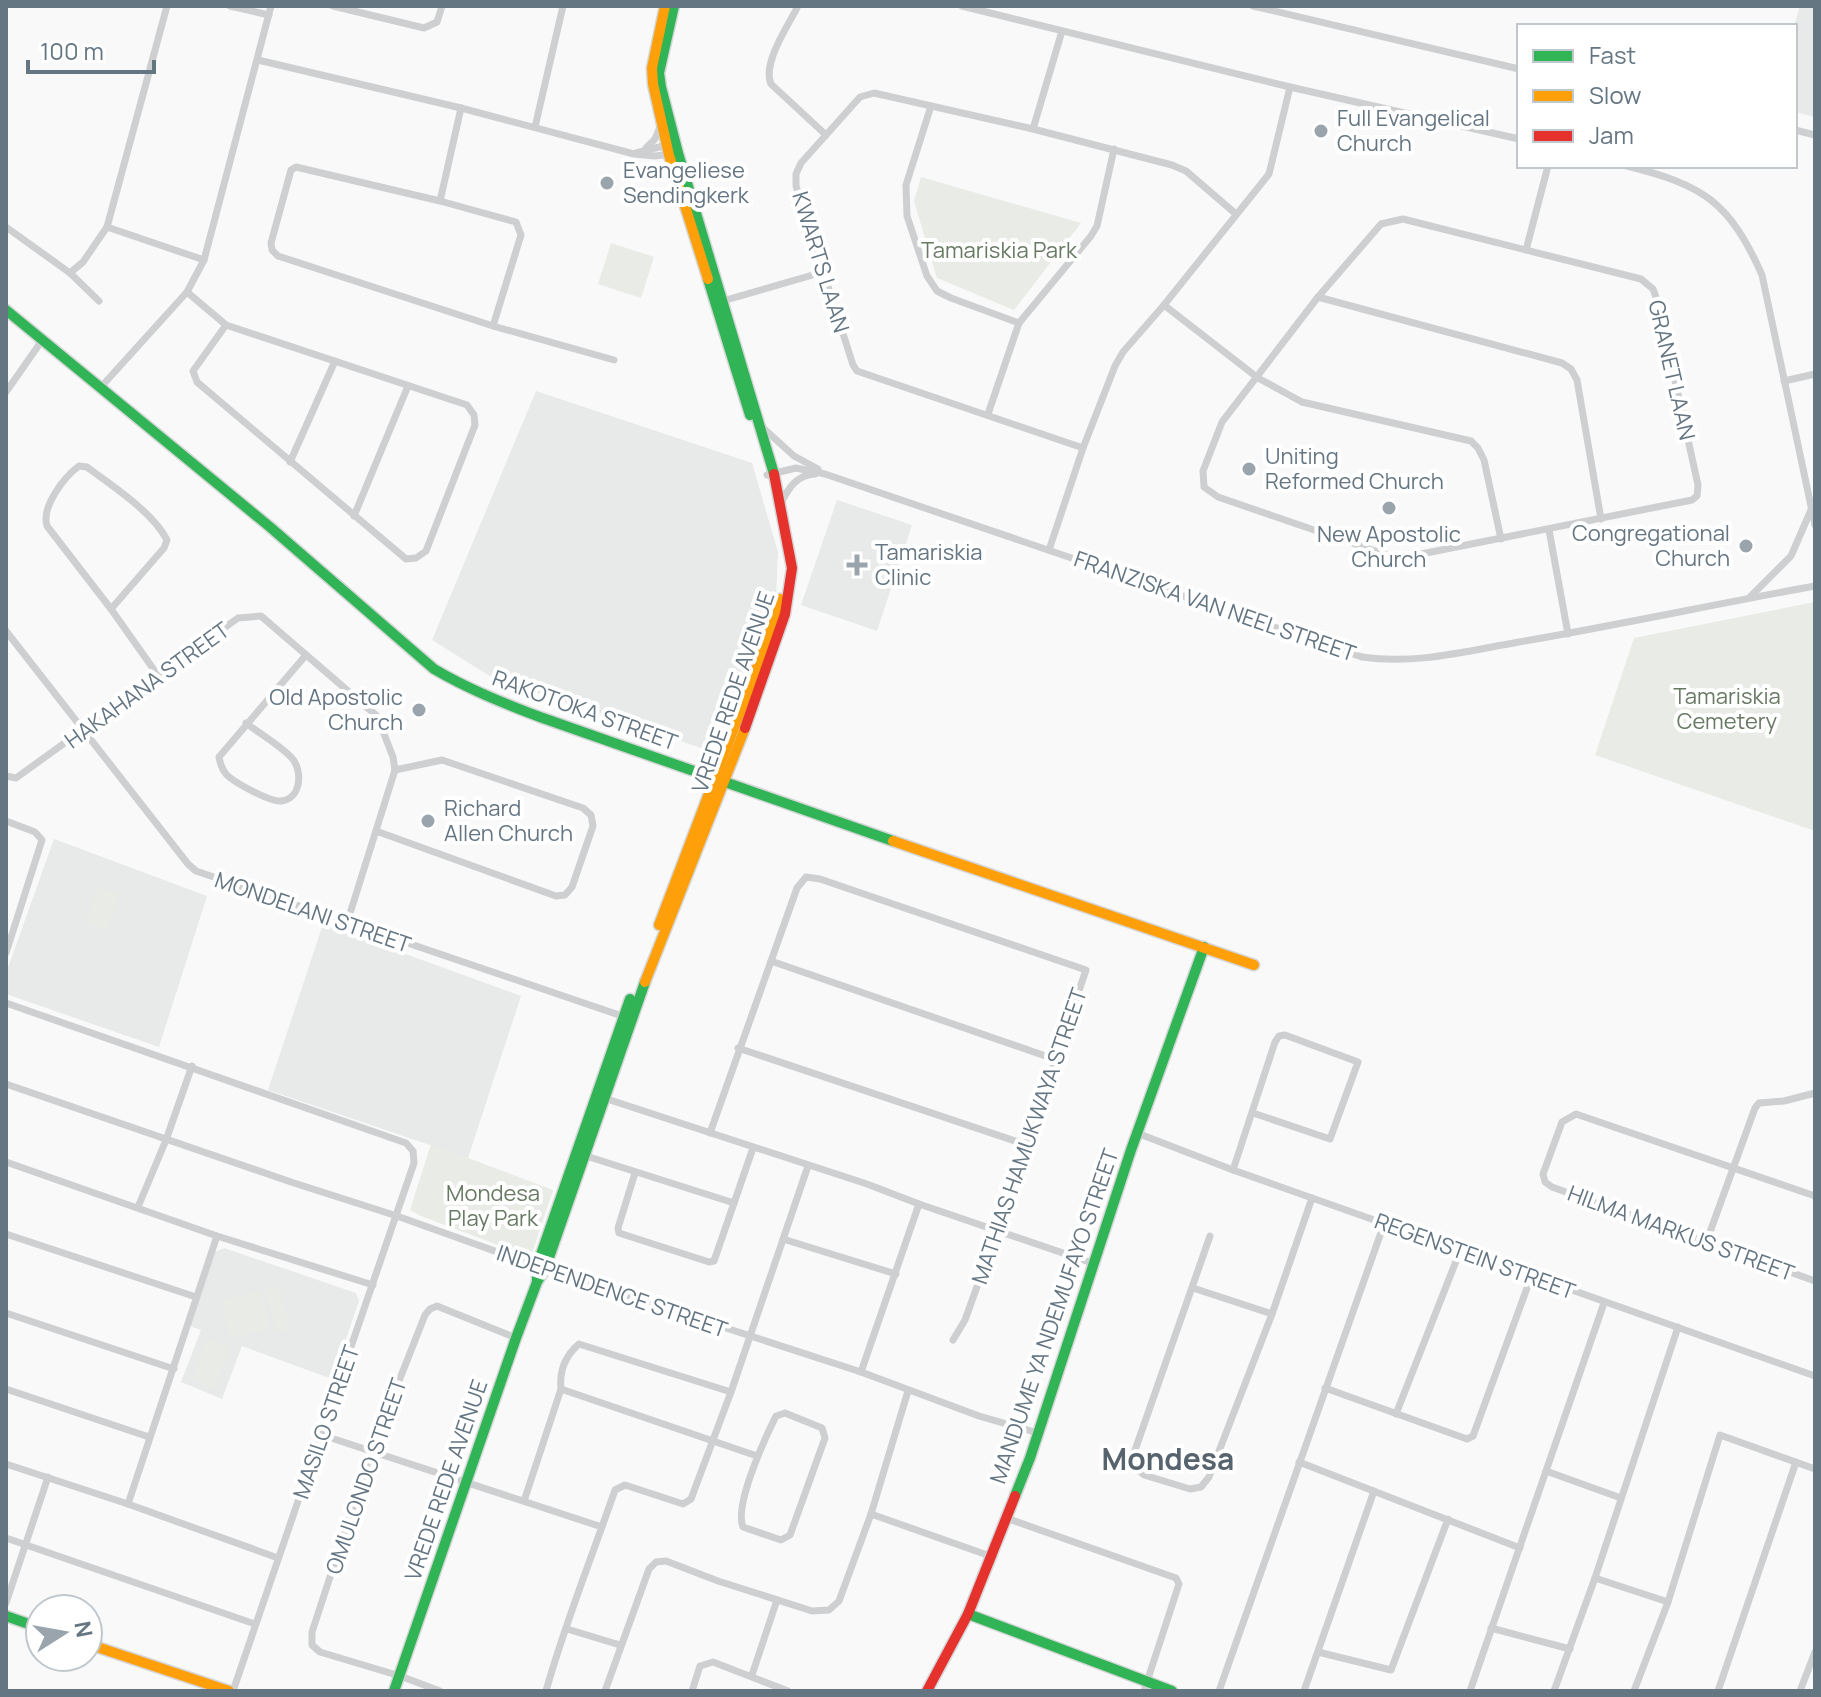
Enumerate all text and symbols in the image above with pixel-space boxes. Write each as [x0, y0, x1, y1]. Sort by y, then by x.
scale bar [28, 24, 154, 74]
legend [1517, 24, 1797, 168]
text: 100 m [40, 34, 104, 67]
text: Fast [1589, 38, 1636, 71]
text: Slow [1589, 78, 1642, 111]
place label: Full Evangelical Church [1337, 103, 1490, 158]
text: Jam [1589, 118, 1634, 151]
marker: Full Evangelical Church [1312, 122, 1330, 140]
place label: Evangeliese Sendingkerk [623, 155, 750, 210]
marker: Evangeliese Sendingkerk [598, 174, 616, 192]
street label: KWARTS LAAN [785, 188, 857, 336]
park label: Tamariskia Park [921, 235, 1078, 265]
street label: GRANET LAAN [1641, 297, 1703, 443]
place label: Uniting Reformed Church [1265, 441, 1444, 496]
marker: Uniting Reformed Church [1240, 460, 1258, 478]
marker: New Apostolic Church [1380, 499, 1398, 517]
place label: Congregational Church [1572, 518, 1730, 573]
place label: New Apostolic Church [1317, 519, 1461, 574]
place label: Tamariskia Clinic [875, 537, 983, 592]
marker: Congregational Church [1737, 537, 1755, 555]
street label: FRANZISKA VAN NEEL STREET [1070, 544, 1360, 668]
marker: Tamariskia Clinic [846, 554, 868, 576]
street label: VREDE REDE AVENUE [685, 587, 781, 797]
street label: HAKAHANA STREET [58, 615, 236, 755]
street label: RAKOTOKA STREET [488, 663, 682, 757]
park label: Tamariskia Cemetery [1673, 681, 1781, 736]
place label: Old Apostolic Church [269, 682, 403, 737]
marker: Old Apostolic Church [410, 701, 428, 719]
place label: Richard Allen Church [444, 793, 573, 848]
marker: Richard Allen Church [419, 812, 437, 830]
street label: MONDELANI STREET [211, 864, 415, 960]
street label: MATHIAS HAMUKWAYA STREET [964, 984, 1094, 1288]
street label: MANDUME YA NDEMUFAYO STREET [982, 1145, 1126, 1487]
park label: Mondesa Play Park [446, 1178, 540, 1233]
street label: HILMA MARKUS STREET [1564, 1178, 1798, 1288]
street label: REGENSTEIN STREET [1371, 1206, 1579, 1306]
street label: INDEPENDENCE STREET [493, 1237, 731, 1345]
street label: MASILO STREET [286, 1341, 366, 1503]
street label: OMULONDO STREET [318, 1374, 414, 1578]
street label: VREDE REDE AVENUE [398, 1375, 494, 1585]
district label: Mondesa [1102, 1438, 1234, 1479]
north arrow [24, 1593, 104, 1673]
text: N [67, 1619, 100, 1640]

